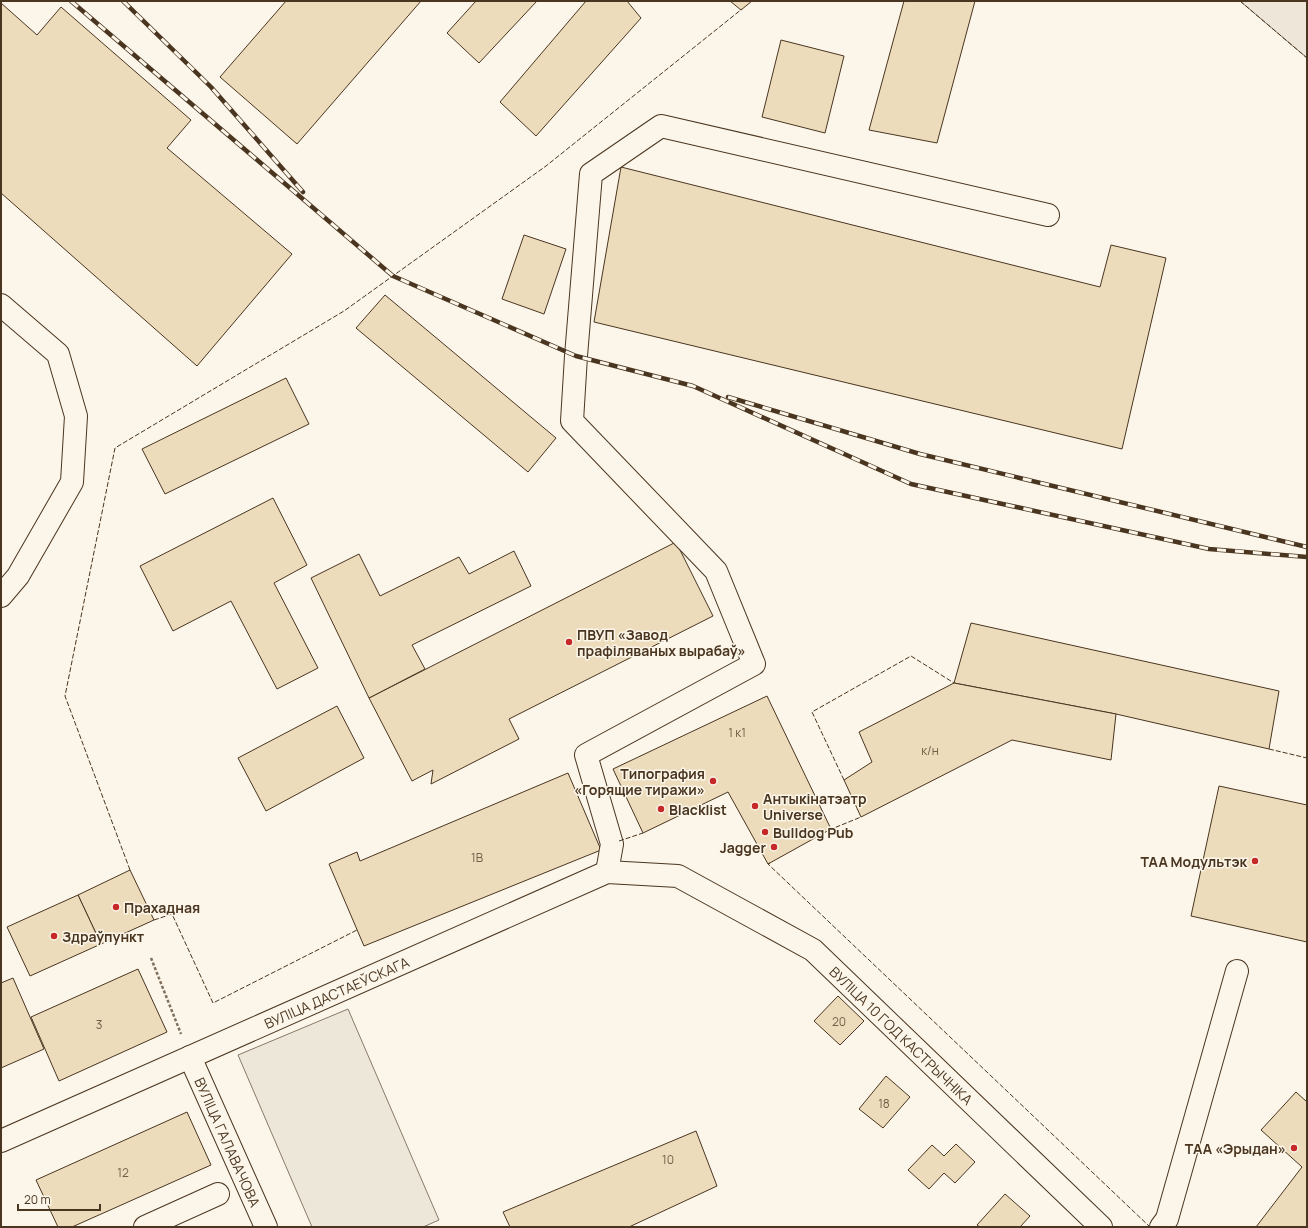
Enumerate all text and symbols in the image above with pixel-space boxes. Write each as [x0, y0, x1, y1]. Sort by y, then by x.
place label: ПВУП «Завод прафіляваных вырабаў» [577, 625, 746, 660]
marker: ПВУП «Завод прафіляваных вырабаў» [564, 637, 574, 647]
house number: 1 к1 [728, 724, 746, 741]
house number: к/н [921, 742, 939, 759]
place label: Типография «Горящие тиражи» [574, 764, 705, 799]
marker: Типография «Горящие тиражи» [708, 776, 718, 786]
place label: Антыкінатэатр Universe [763, 789, 867, 824]
place label: Blacklist [669, 800, 727, 819]
marker: Антыкінатэатр Universe [750, 801, 760, 811]
marker: Blacklist [656, 804, 666, 814]
place label: Bulldog Pub [773, 823, 854, 842]
marker: Bulldog Pub [760, 827, 770, 837]
place label: Jagger [720, 838, 766, 857]
marker: Jagger [769, 842, 779, 852]
house number: 1В [471, 849, 483, 866]
place label: ТАА Модультэк [1140, 852, 1247, 871]
marker: ТАА Модультэк [1250, 856, 1260, 866]
place label: Прахадная [124, 898, 200, 917]
marker: Прахадная [111, 902, 121, 912]
place label: Здраўпункт [62, 927, 145, 946]
marker: Здраўпункт [49, 931, 59, 941]
street label: ВУЛІЦА ДАСТАЕЎСКАГА [261, 952, 412, 1033]
street label: ВУЛІЦА 10 ГОД КАСТРЫЧНІКА [826, 962, 977, 1109]
house number: 20 [832, 1013, 846, 1030]
house number: 3 [96, 1016, 102, 1033]
street label: ВУЛІЦА ГАЛАВАЧОВА [191, 1074, 265, 1210]
house number: 18 [878, 1095, 890, 1112]
place label: ТАА «Эрыдан» [1185, 1139, 1286, 1158]
marker: ТАА «Эрыдан» [1289, 1143, 1299, 1153]
house number: 10 [662, 1151, 674, 1168]
house number: 12 [117, 1164, 129, 1181]
scale bar [18, 1186, 100, 1212]
text: 20 m [24, 1191, 51, 1208]

